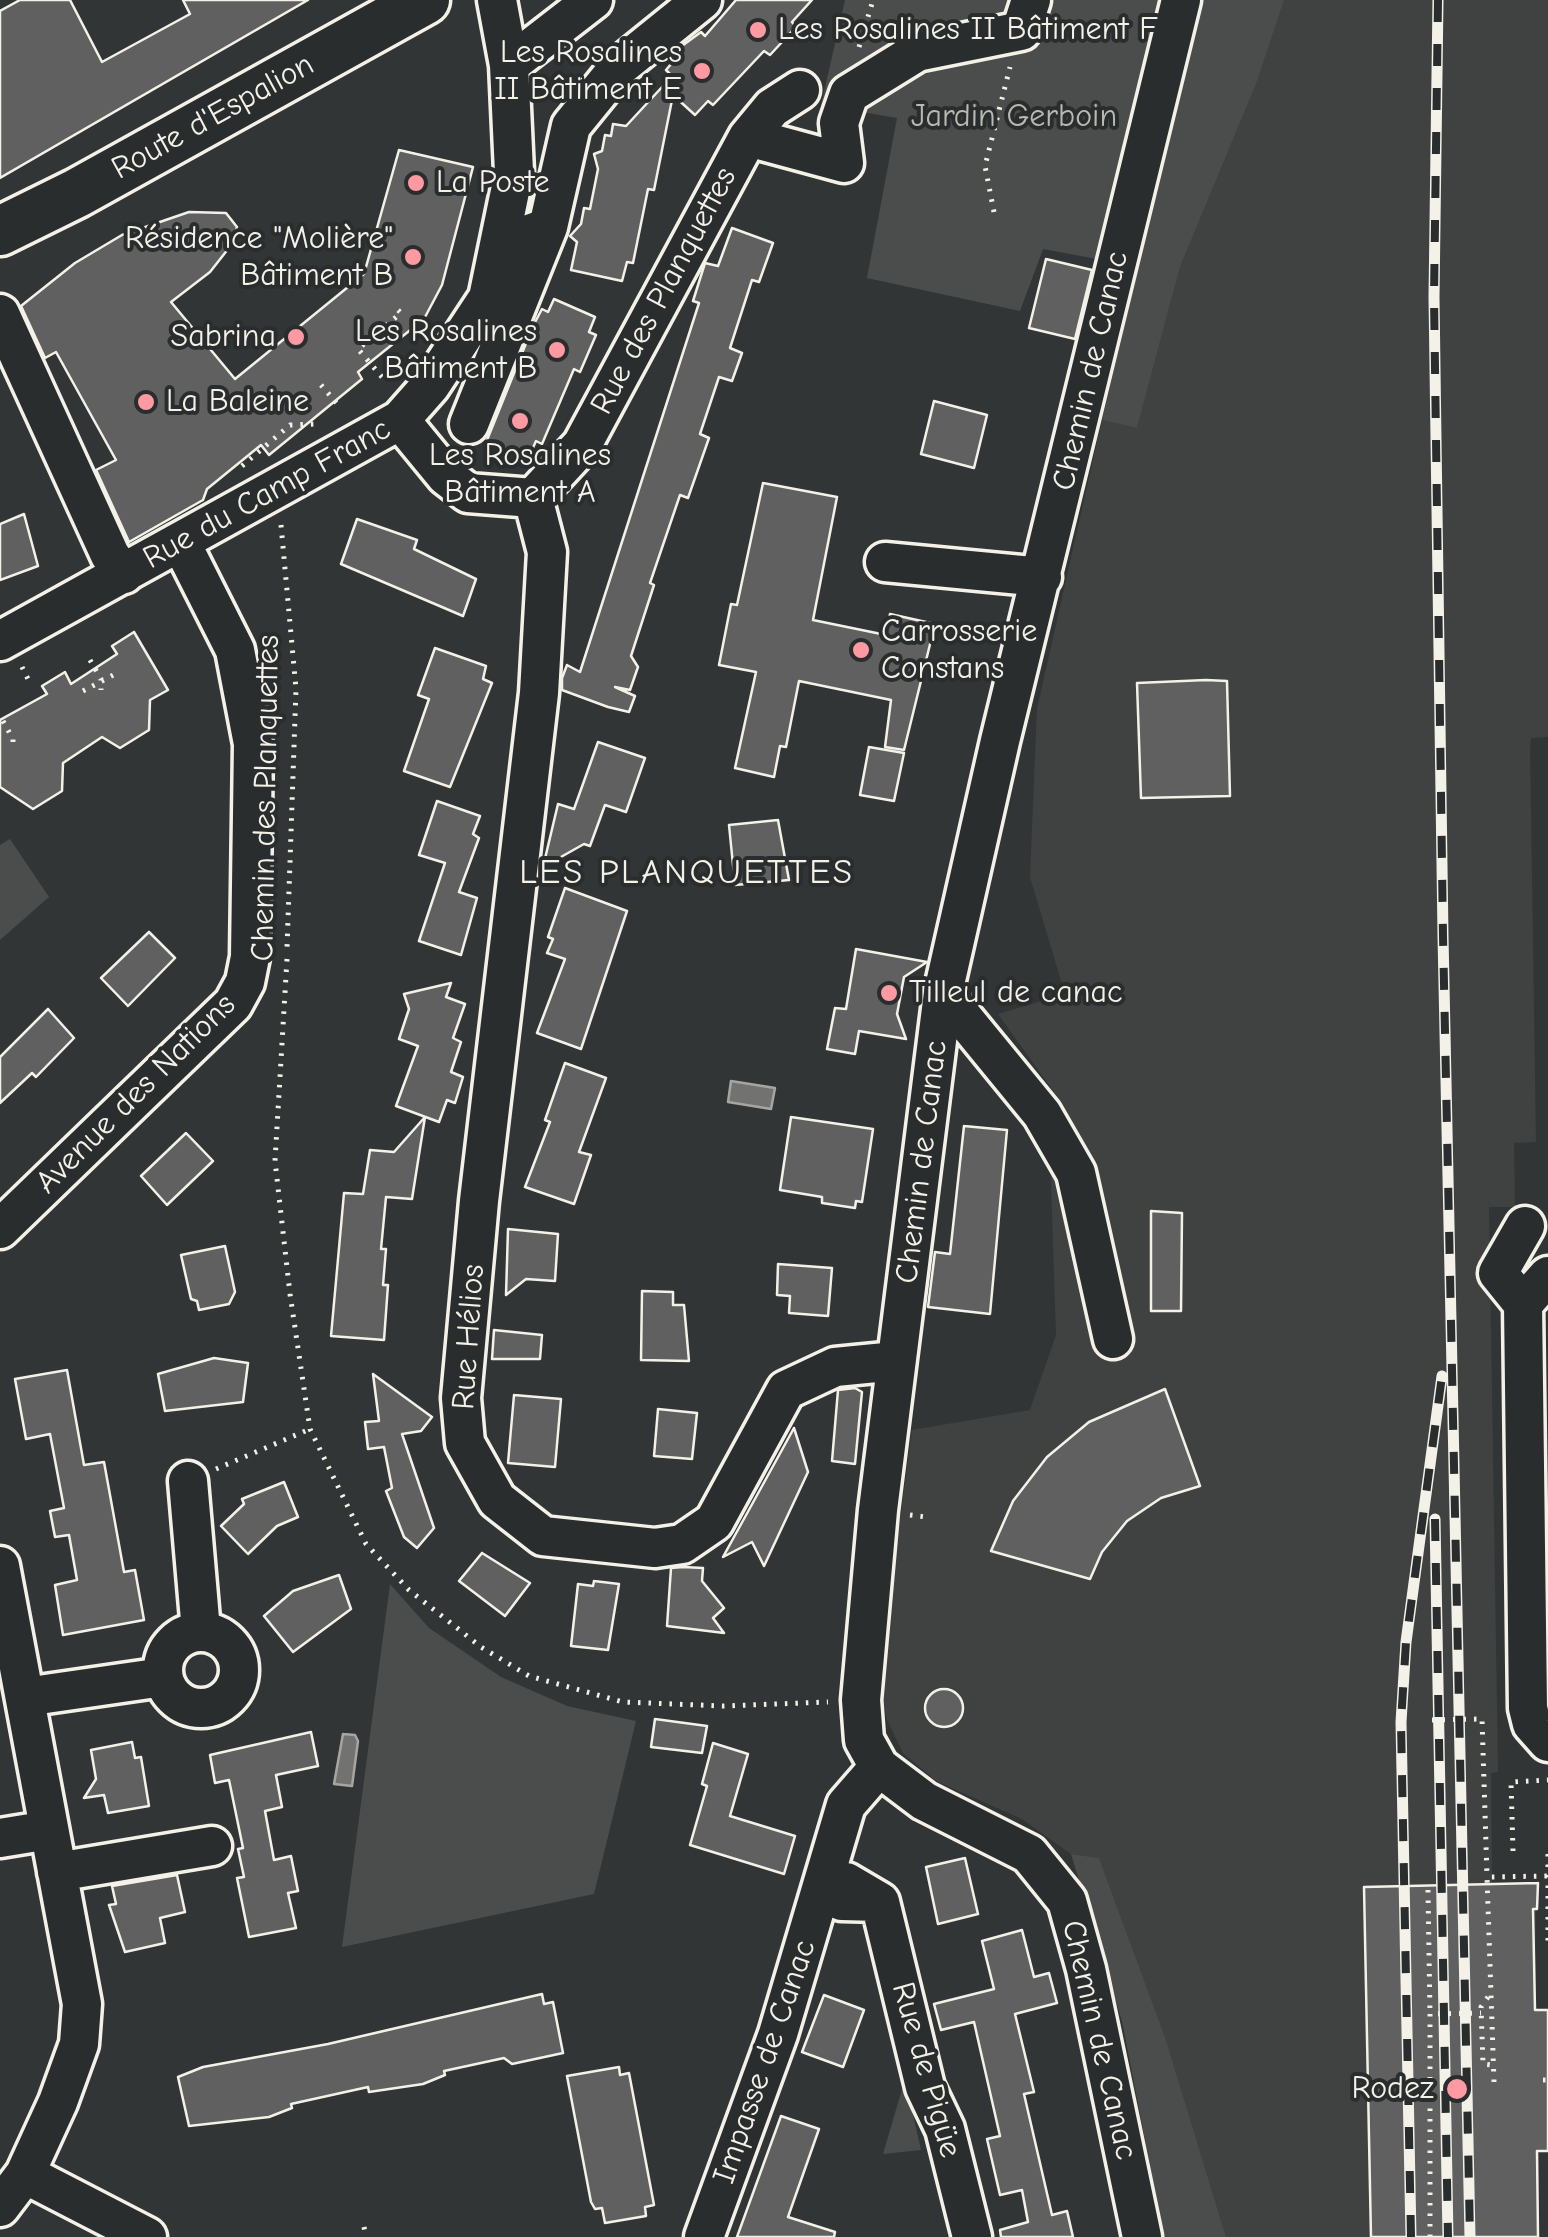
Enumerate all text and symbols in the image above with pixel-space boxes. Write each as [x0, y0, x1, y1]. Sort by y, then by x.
place label: Les Rosalines II Bâtiment F [778, 11, 1158, 49]
marker: Les Rosalines II Bâtiment F [747, 19, 769, 41]
place label: Les Rosalines II Bâtiment E [494, 34, 682, 109]
street label: Route d'Espalion [105, 46, 321, 188]
marker: Les Rosalines II Bâtiment E [691, 60, 713, 82]
park label: Jardin Gerboin [911, 98, 1117, 136]
street label: Rue des Planquettes [583, 161, 745, 421]
place label: La Poste [436, 164, 550, 202]
marker: La Poste [405, 172, 427, 194]
place label: Résidence "Molière" Bâtiment B [125, 220, 393, 295]
marker: Résidence "Molière" Bâtiment B [402, 246, 424, 268]
street label: Chemin de Canac [1045, 248, 1137, 494]
place label: Les Rosalines Bâtiment B [355, 313, 537, 388]
place label: Sabrina [171, 318, 276, 356]
marker: Sabrina [285, 326, 307, 348]
marker: Les Rosalines Bâtiment B [546, 339, 568, 361]
place label: La Baleine [166, 383, 309, 421]
marker: La Baleine [135, 391, 157, 413]
street label: Rue du Camp Franc [137, 410, 397, 578]
marker: Les Rosalines Bâtiment A [509, 410, 531, 432]
place label: Les Rosalines Bâtiment A [429, 437, 611, 512]
place label: Carrosserie Constans [881, 613, 1037, 688]
street label: Chemin des Planquettes [244, 634, 288, 962]
marker: Carrosserie Constans [850, 639, 872, 661]
district label: LES PLANQUETTES [519, 852, 855, 894]
place label: Tilleul de canac [909, 974, 1122, 1012]
marker: Tilleul de canac [878, 982, 900, 1004]
street label: Avenue des Nations [28, 986, 244, 1202]
street label: Chemin de Canac [888, 1038, 956, 1286]
street label: Rue Hélios [445, 1263, 493, 1411]
street label: Chemin de Canac [1053, 1917, 1145, 2163]
street label: Impasse de Canac [705, 1935, 825, 2189]
street label: Rue de Pigüe [883, 1978, 969, 2162]
place label: Rodez [1352, 2070, 1434, 2108]
marker: Rodez [1444, 2076, 1470, 2102]

